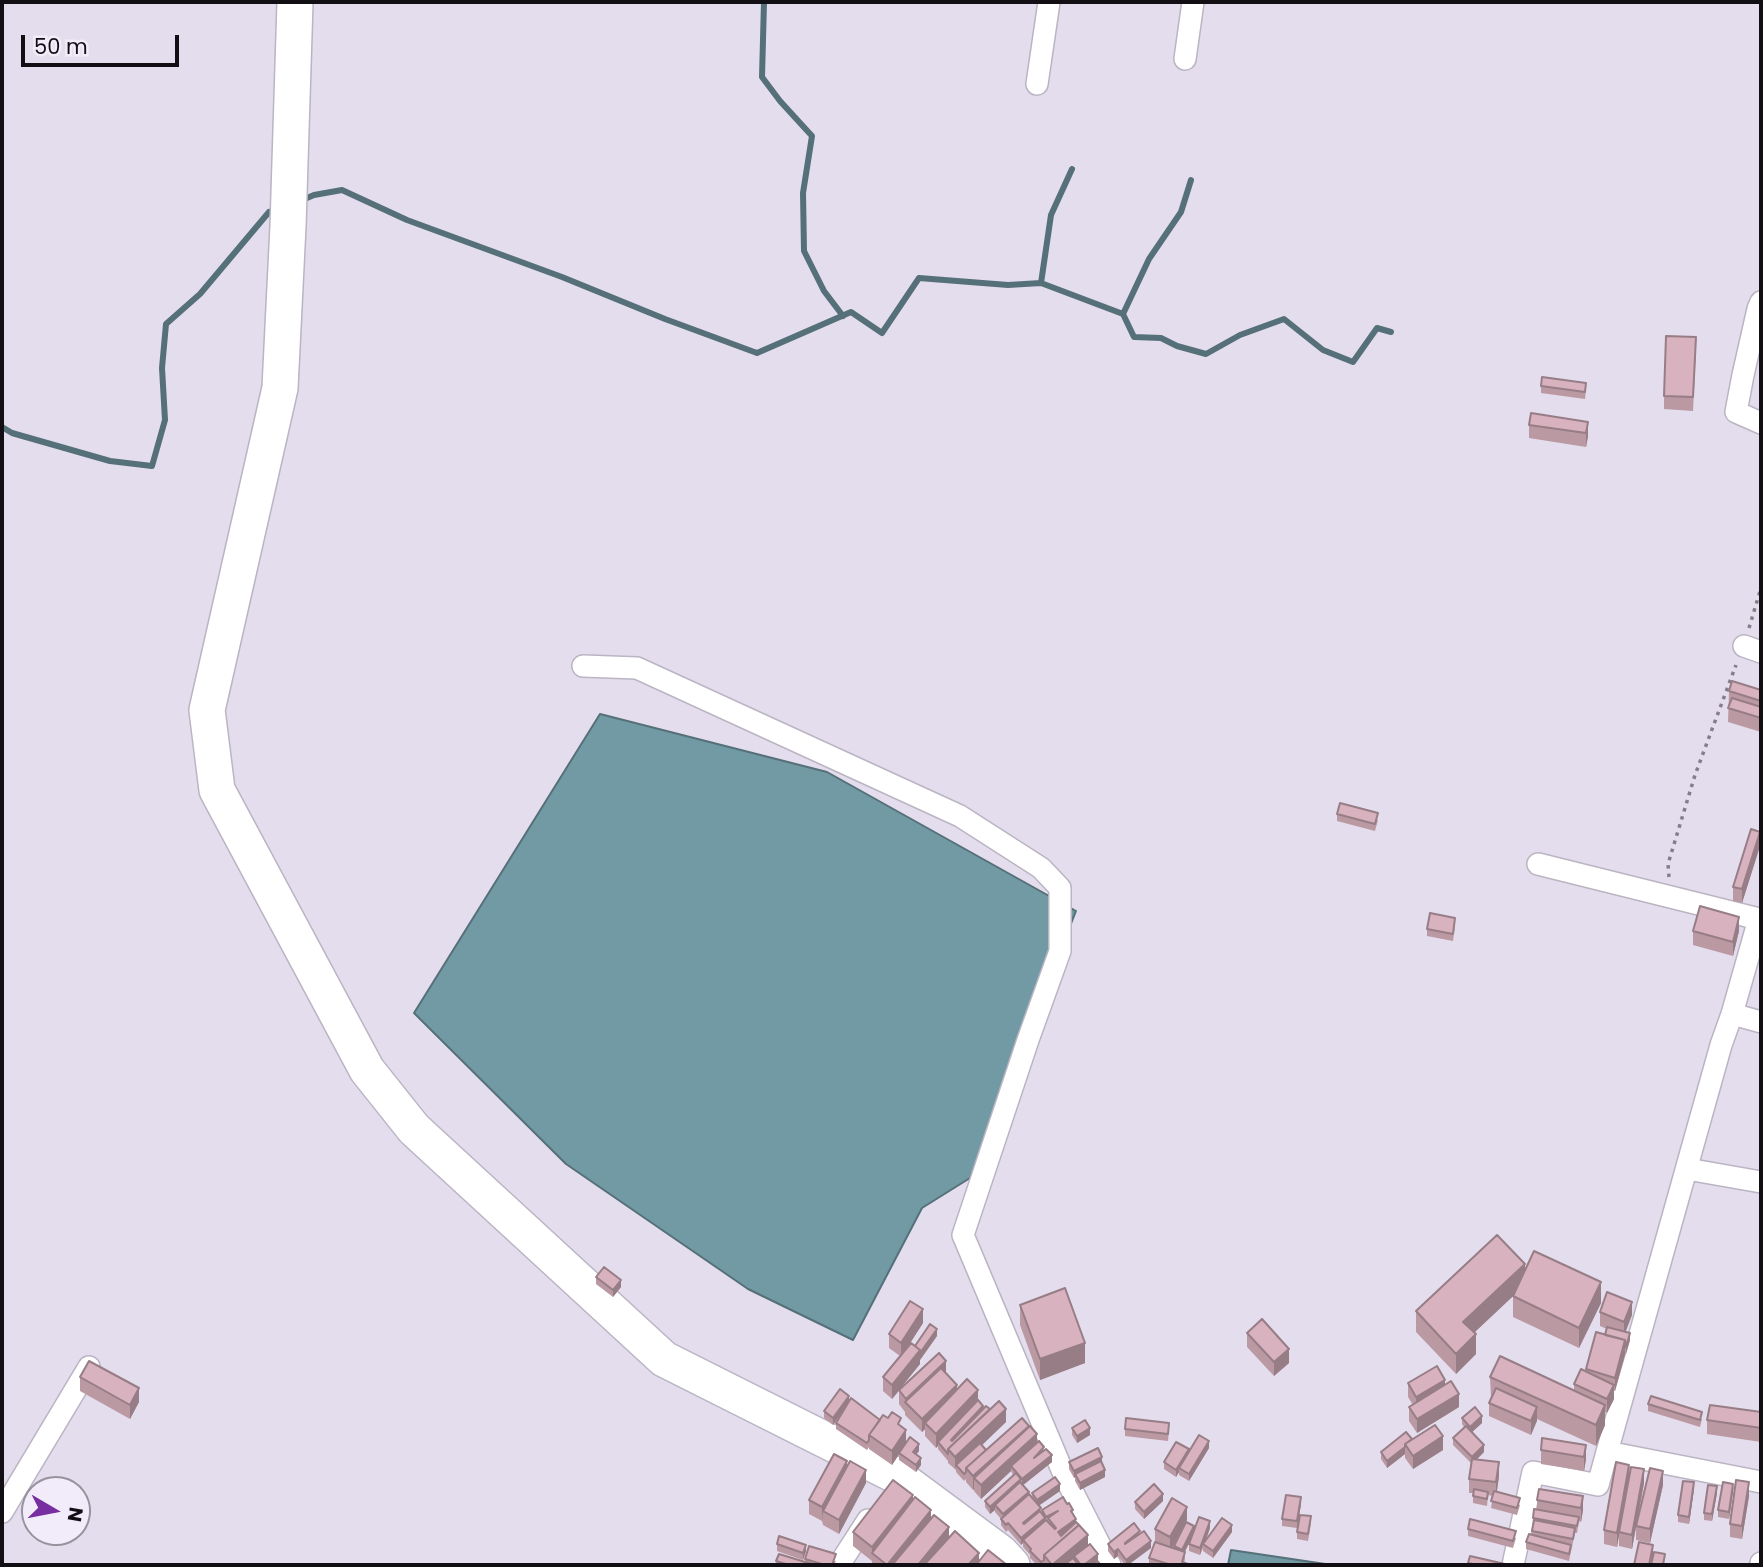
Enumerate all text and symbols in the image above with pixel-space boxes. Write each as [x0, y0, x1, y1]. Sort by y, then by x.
scale bar [24, 21, 182, 65]
text: 50 m [34, 32, 88, 61]
north arrow [21, 1476, 91, 1546]
text: N [61, 1505, 90, 1524]

